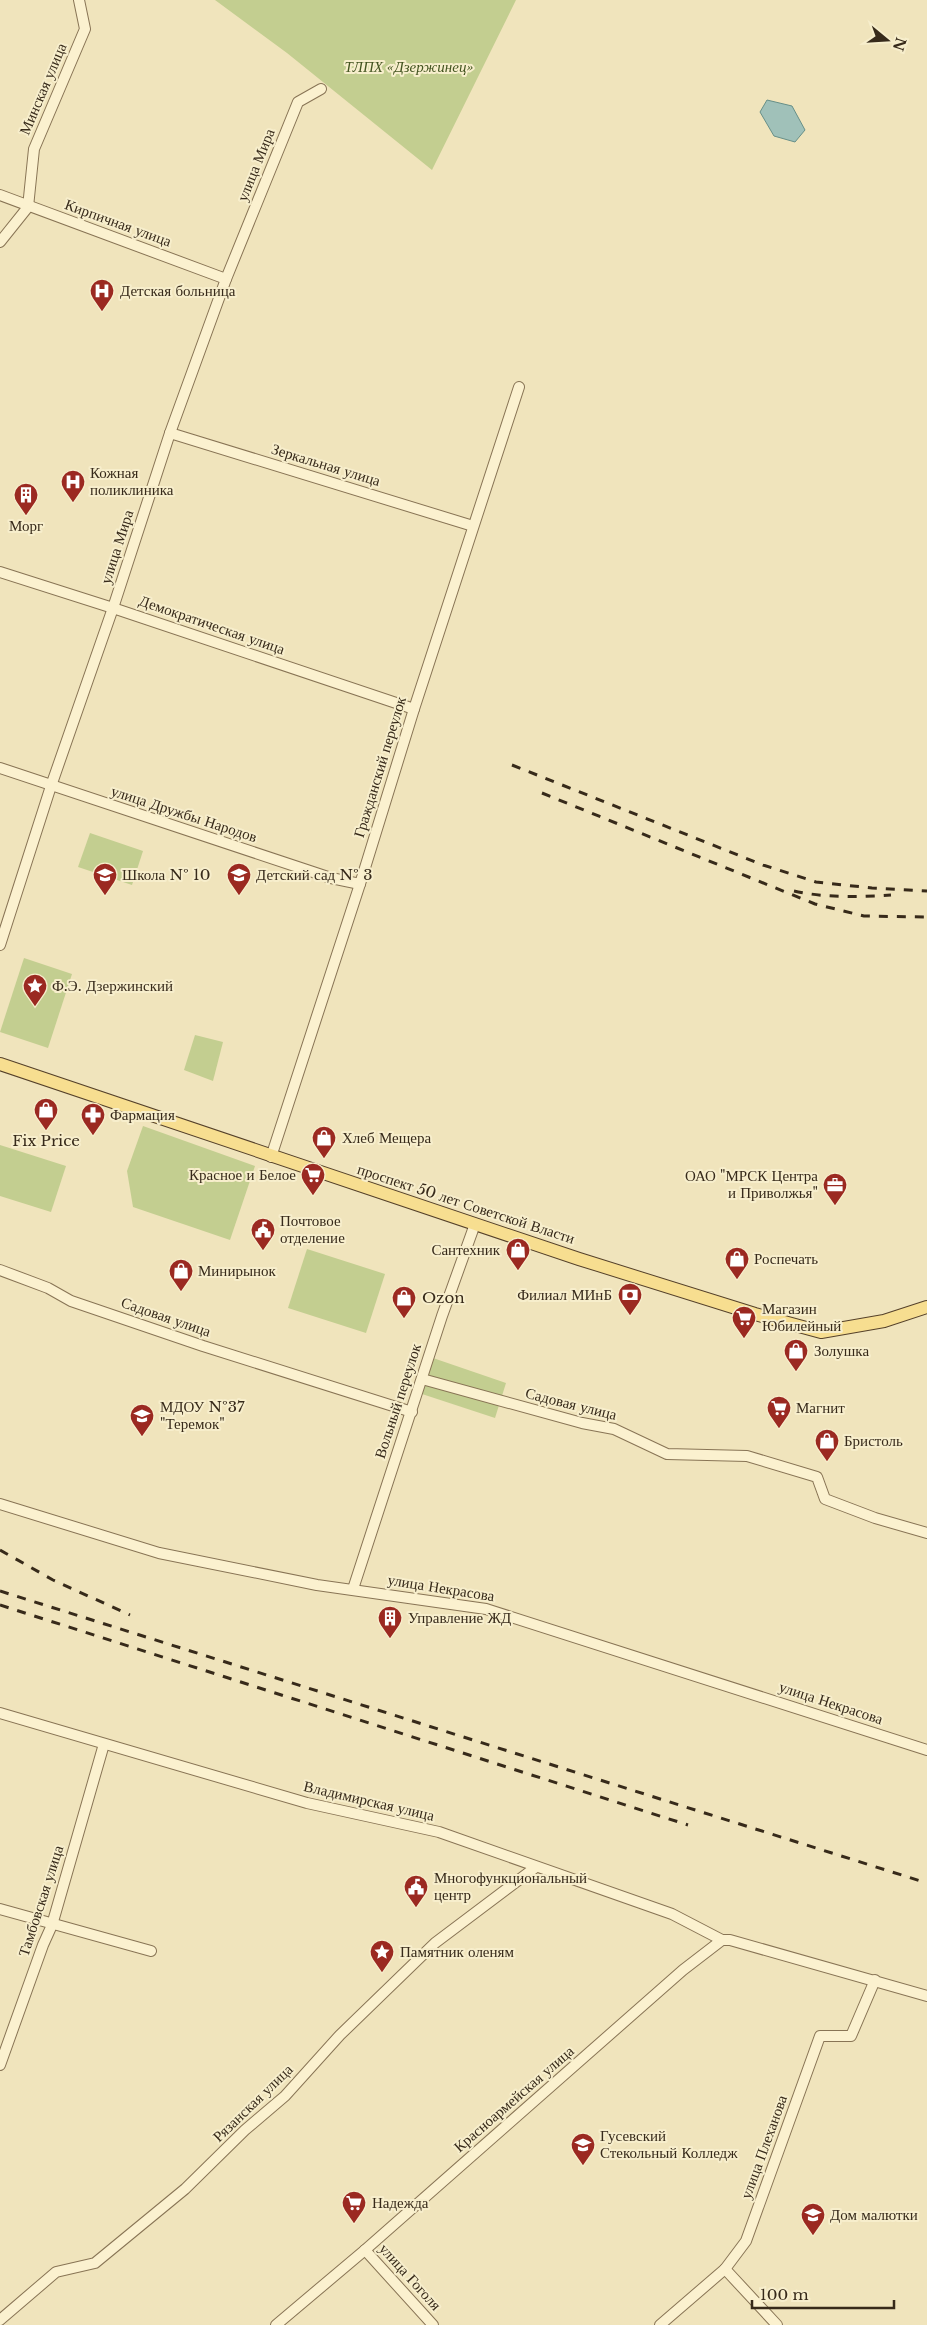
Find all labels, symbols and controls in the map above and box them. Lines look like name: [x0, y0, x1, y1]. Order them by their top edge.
north arrow: [862, 15, 912, 65]
text: N: [889, 35, 910, 53]
street label: Минская улица: [15, 40, 71, 138]
park label: ТЛПХ «Дзержинец»: [344, 57, 474, 76]
street label: улица Мира: [232, 125, 279, 204]
street label: Кирпичная улица: [62, 194, 174, 251]
hospital icon: Детская больница: [89, 278, 115, 312]
place label: Детская больница: [120, 281, 236, 300]
street label: Зеркальная улица: [269, 439, 383, 490]
place label: Кожная поликлиника: [90, 463, 174, 499]
hospital icon: Кожная поликлиника: [60, 469, 86, 503]
building icon: Морг: [13, 482, 39, 516]
street label: улица Мира: [96, 507, 138, 586]
place label: Морг: [9, 516, 43, 535]
street label: Демократическая улица: [137, 591, 288, 659]
street label: Гражданский переулок: [349, 693, 410, 840]
street label: улица Дружбы Народов: [109, 781, 260, 846]
school or university icon: Школа № 10: [92, 862, 118, 896]
school or university icon: Детский сад № 3: [226, 862, 252, 896]
place label: Школа № 10: [122, 865, 210, 884]
place label: Детский сад № 3: [256, 865, 372, 884]
place icon: Ф.Э. Дзержинский: [22, 973, 48, 1007]
place label: Ф.Э. Дзержинский: [52, 976, 173, 995]
shop icon: Fix Price: [33, 1097, 59, 1131]
pharmacy icon: Фармация: [80, 1102, 106, 1136]
place label: Фармация: [110, 1105, 175, 1124]
shop icon: Хлеб Мещера: [311, 1125, 337, 1159]
place label: Хлеб Мещера: [342, 1128, 431, 1147]
place label: Fix Price: [12, 1131, 80, 1150]
street label: проспект 50 лет Советской Власти: [355, 1159, 577, 1248]
supermarket icon: Красное и Белое: [300, 1162, 326, 1196]
place label: Красное и Белое: [189, 1165, 296, 1184]
place label: ОАО "МРСК Центра и Приволжья": [685, 1166, 818, 1202]
office icon: ОАО "МРСК Центра и Приволжья": [822, 1172, 848, 1206]
place label: Почтовое отделение: [280, 1211, 345, 1247]
public building icon: Почтовое отделение: [250, 1217, 276, 1251]
shop icon: Сантехник: [505, 1237, 531, 1271]
place label: Сантехник: [431, 1240, 501, 1259]
shop icon: Роспечать: [724, 1246, 750, 1280]
place label: Роспечать: [754, 1249, 818, 1268]
shop icon: Минирынок: [168, 1258, 194, 1292]
place label: Минирынок: [198, 1261, 277, 1280]
bank icon: Филиал МИнБ: [617, 1282, 643, 1316]
shop icon: Ozon: [391, 1285, 417, 1319]
place label: Филиал МИнБ: [517, 1285, 612, 1304]
place label: Ozon: [422, 1288, 465, 1307]
street label: Садовая улица: [119, 1292, 214, 1341]
place label: Магазин Юбилейный: [762, 1299, 841, 1335]
supermarket icon: Магазин Юбилейный: [731, 1305, 757, 1339]
shop icon: Золушка: [783, 1338, 809, 1372]
street label: Вольный переулок: [370, 1340, 425, 1461]
place label: Золушка: [814, 1341, 869, 1360]
street label: Садовая улица: [523, 1383, 619, 1424]
supermarket icon: Магнит: [766, 1395, 792, 1429]
place label: МДОУ №37 "Теремок": [160, 1397, 245, 1433]
place label: Магнит: [796, 1398, 845, 1417]
school or university icon: МДОУ №37 "Теремок": [129, 1403, 155, 1437]
shop icon: Бристоль: [814, 1428, 840, 1462]
place label: Бристоль: [844, 1431, 903, 1450]
street label: улица Некрасова: [386, 1570, 496, 1605]
building icon: Управление ЖД: [377, 1605, 403, 1639]
place label: Управление ЖД: [408, 1608, 511, 1627]
street label: улица Некрасова: [777, 1677, 886, 1728]
street label: Владимирская улица: [302, 1776, 437, 1825]
street label: Тамбовская улица: [14, 1843, 68, 1959]
place label: Многофункциональный центр: [434, 1868, 587, 1904]
public building icon: Многофункциональный центр: [403, 1874, 429, 1908]
place icon: Памятник оленям: [369, 1939, 395, 1973]
place label: Памятник оленям: [400, 1942, 514, 1961]
street label: Красноармейская улица: [450, 2041, 578, 2156]
street label: Рязанская улица: [209, 2059, 297, 2146]
street label: улица Плеханова: [736, 2092, 791, 2201]
place label: Гусевский Стекольный Колледж: [600, 2126, 738, 2162]
school or university icon: Гусевский Стекольный Колледж: [570, 2132, 596, 2166]
supermarket icon: Надежда: [341, 2190, 367, 2224]
place label: Надежда: [372, 2193, 429, 2212]
school or university icon: Дом малютки: [800, 2202, 826, 2236]
place label: Дом малютки: [830, 2205, 918, 2224]
street label: улица Гоголя: [375, 2239, 445, 2314]
scale bar: [752, 2278, 894, 2310]
text: 100 m: [760, 2285, 809, 2304]

